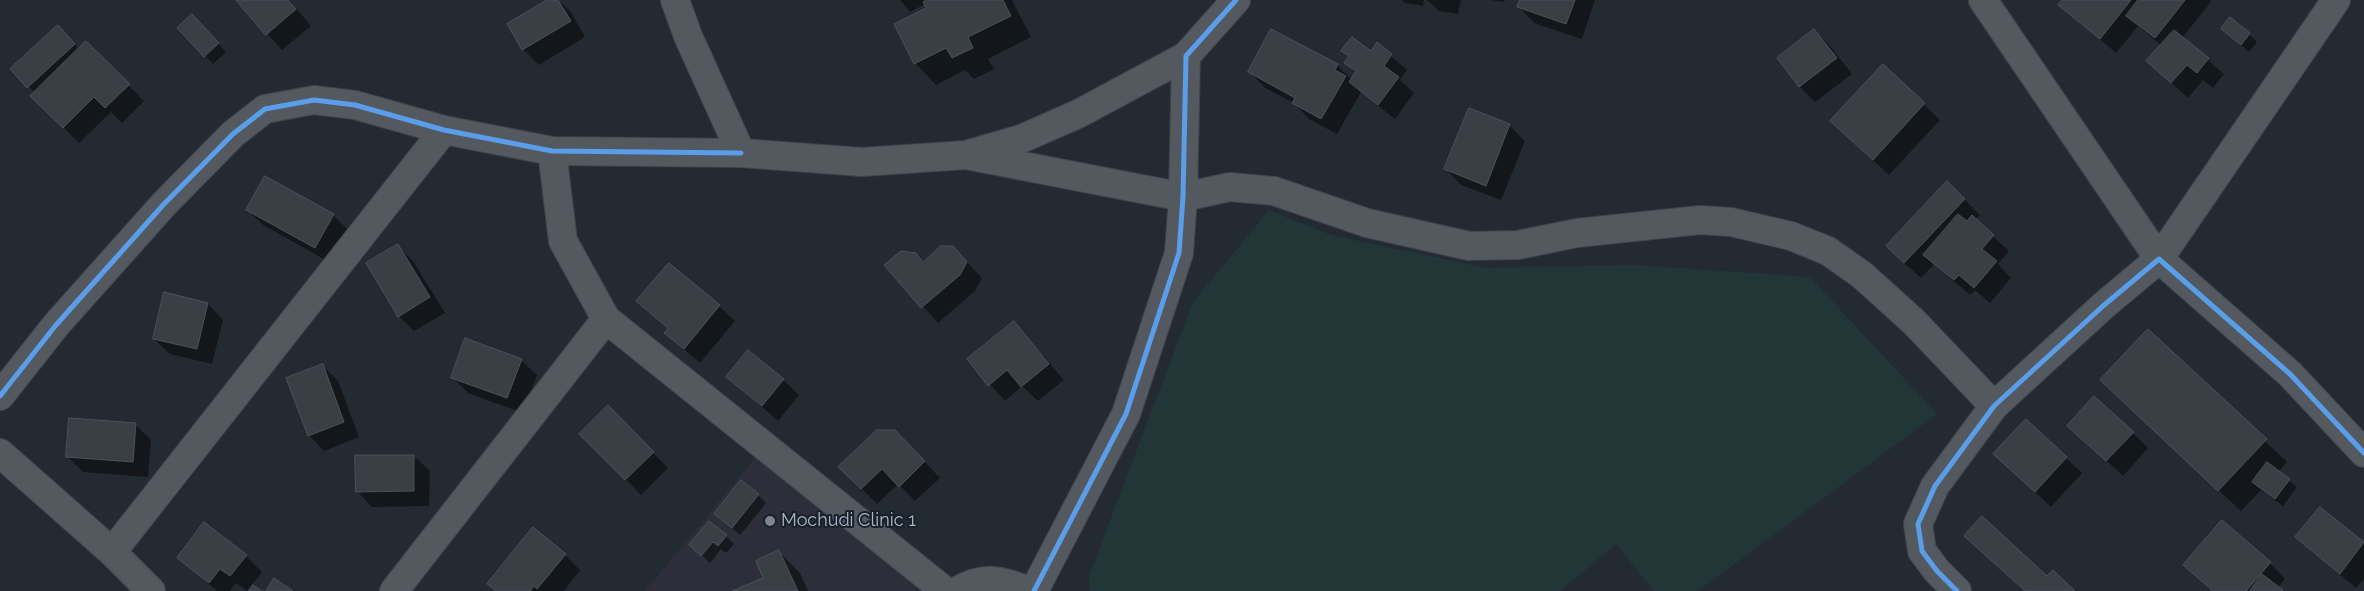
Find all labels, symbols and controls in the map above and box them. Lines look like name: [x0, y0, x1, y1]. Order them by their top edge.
place label: Mochudi Clinic 1: [781, 510, 916, 532]
marker: Mochudi Clinic 1: [763, 514, 777, 528]

